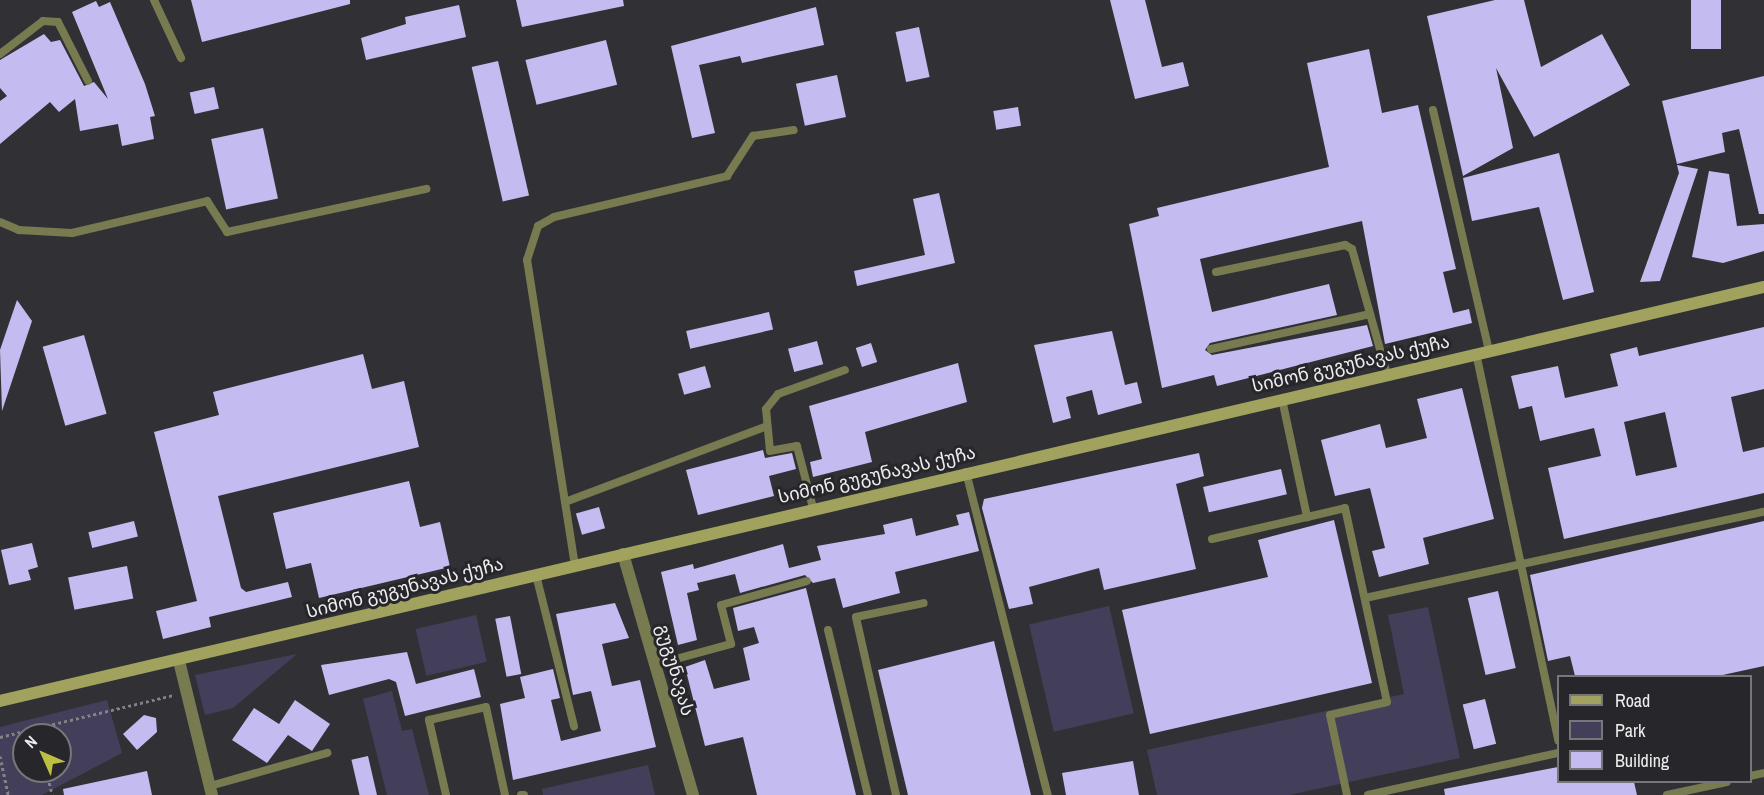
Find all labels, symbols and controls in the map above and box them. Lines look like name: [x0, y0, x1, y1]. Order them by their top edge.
street label: სიმონ გუგუნავას ქუჩა: [1250, 331, 1452, 397]
street label: სიმონ გუგუნავას ქუჩა: [776, 442, 978, 508]
street label: სიმონ გუგუნავას ქუჩა: [304, 553, 506, 623]
street label: გუგუნავას: [652, 622, 698, 718]
legend: [1557, 675, 1752, 783]
text: Road: [1615, 688, 1650, 713]
text: Park: [1615, 718, 1645, 743]
north arrow: [12, 723, 72, 783]
text: N: [20, 731, 42, 753]
text: Building: [1615, 748, 1669, 773]

